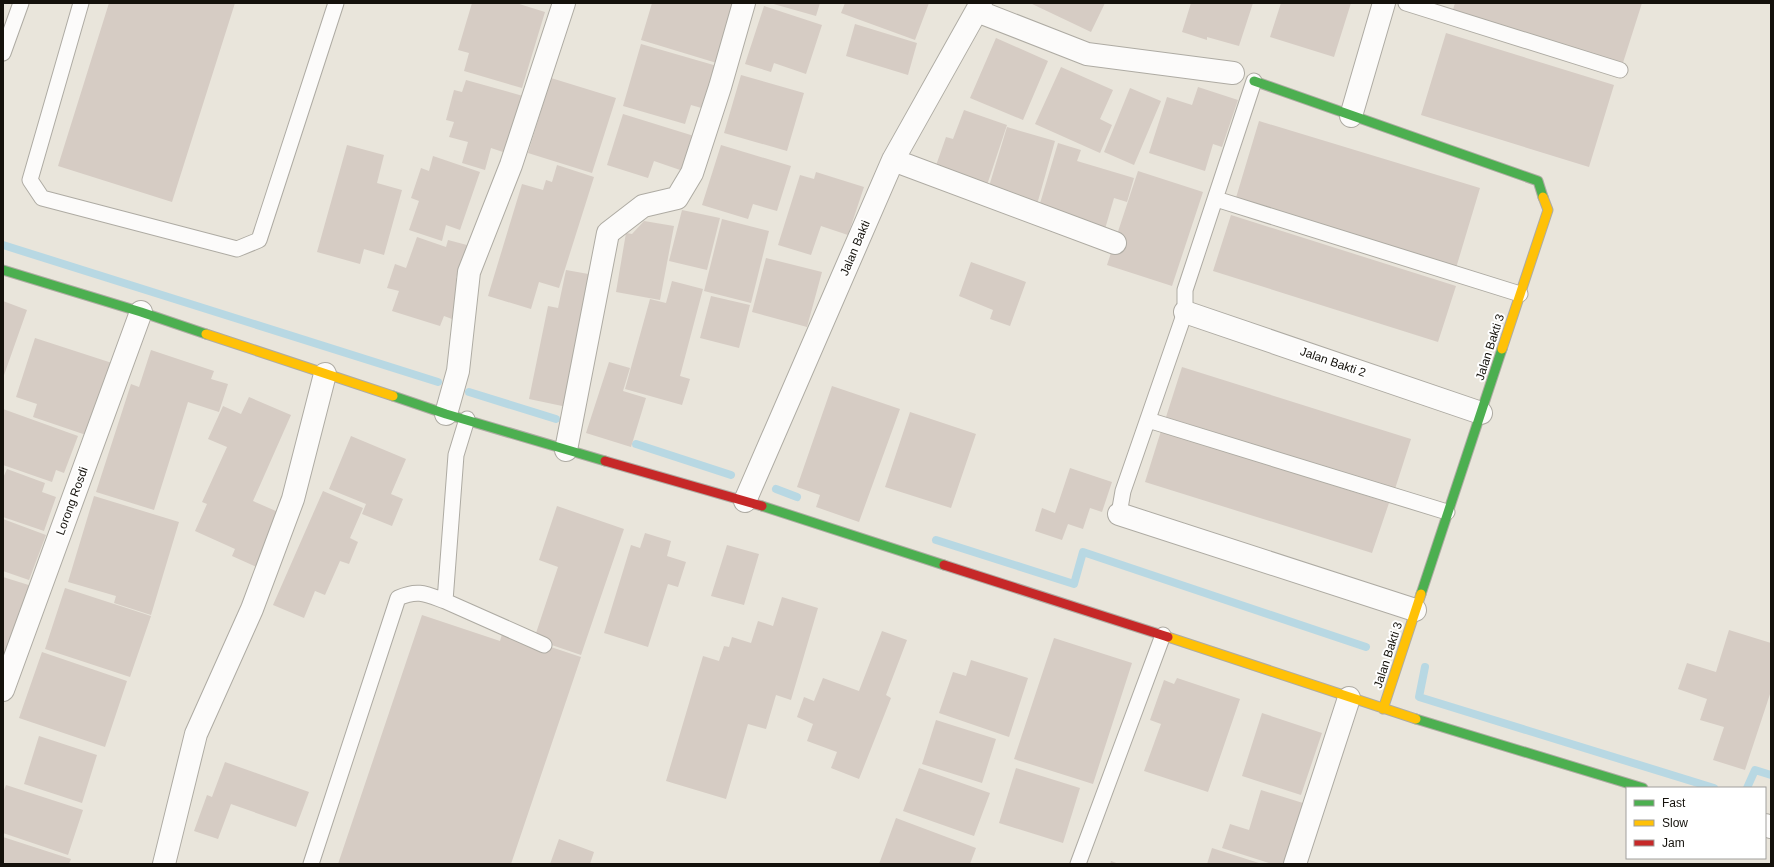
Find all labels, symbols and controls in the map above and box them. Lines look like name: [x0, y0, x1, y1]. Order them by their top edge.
street label: Jalan Bakti: [837, 218, 873, 278]
street label: Jalan Bakti 3: [1473, 312, 1507, 382]
street label: Jalan Bakti 2: [1298, 344, 1368, 380]
street label: Lorong Rosdi: [53, 465, 91, 537]
street label: Jalan Bakti 3: [1371, 620, 1405, 690]
legend: [1626, 787, 1766, 859]
text: Fast: [1662, 796, 1686, 810]
text: Slow: [1662, 816, 1688, 830]
text: Jam: [1662, 836, 1685, 850]

